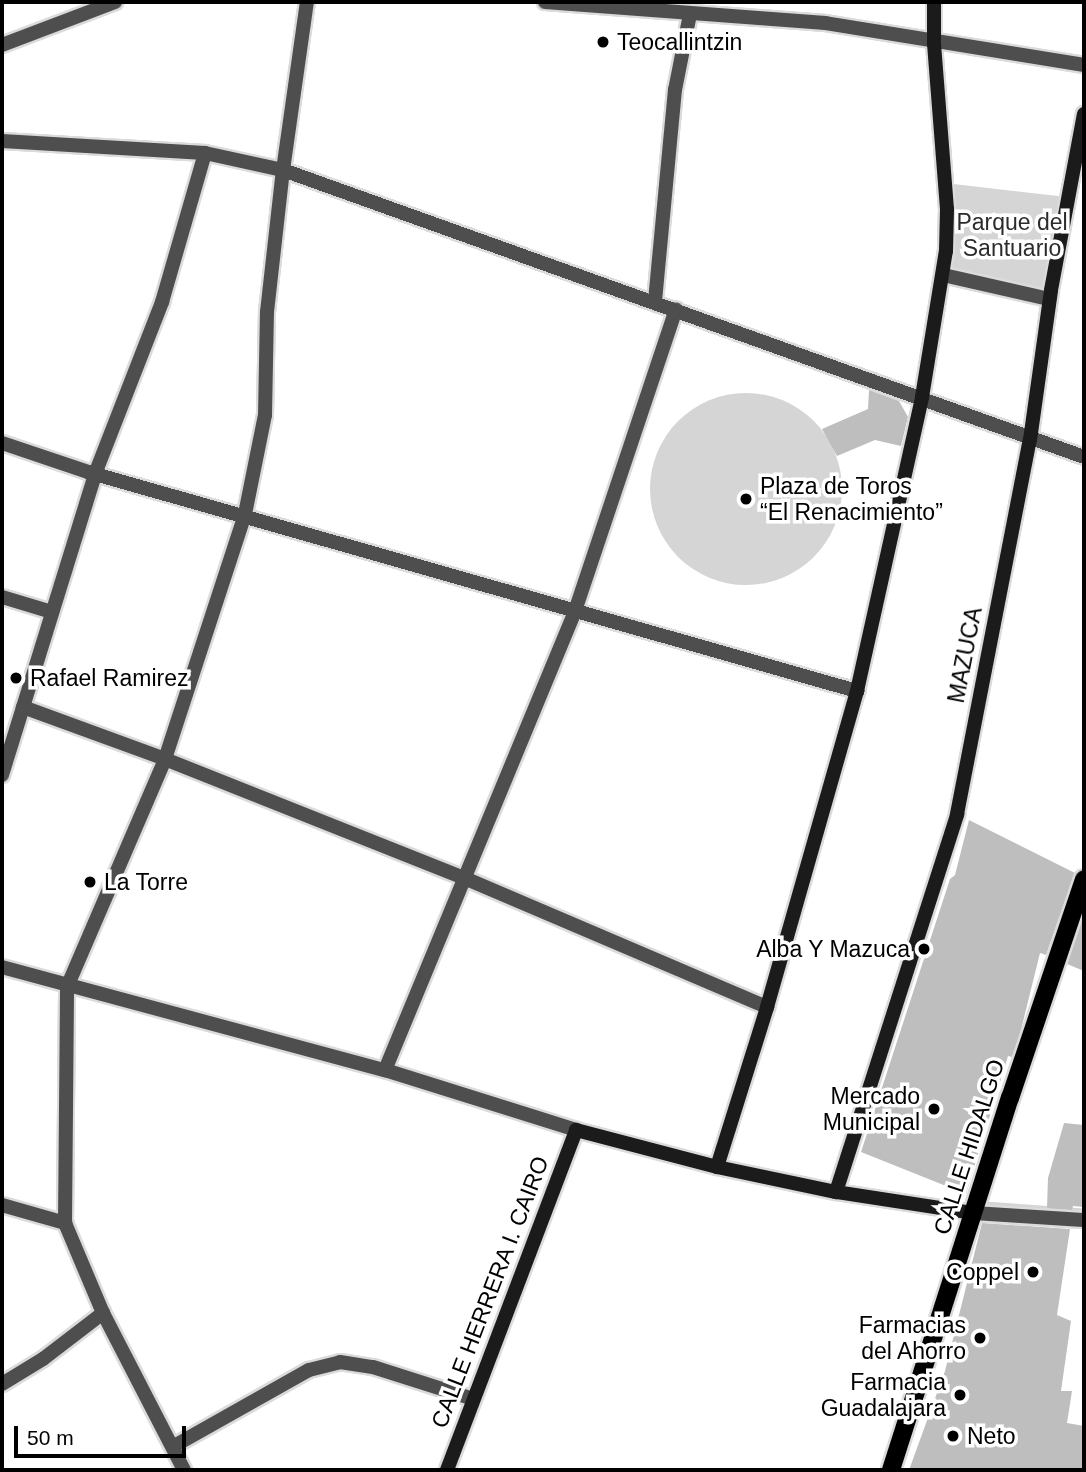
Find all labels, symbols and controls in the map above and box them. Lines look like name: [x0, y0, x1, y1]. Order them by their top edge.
place label: Teocallintzin: [617, 28, 742, 56]
marker: Teocallintzin: [595, 34, 611, 50]
park label: Parque del Santuario: [956, 208, 1068, 262]
place label: Plaza de Toros “El Renacimiento”: [760, 472, 943, 526]
marker: Plaza de Toros “El Renacimiento”: [738, 491, 754, 507]
street label: MAZUCA: [942, 605, 988, 705]
place label: Rafael Ramirez: [30, 664, 188, 692]
marker: Rafael Ramirez: [8, 670, 24, 686]
place label: La Torre: [104, 868, 188, 896]
marker: La Torre: [82, 874, 98, 890]
place label: Alba Y Mazuca: [755, 935, 910, 963]
marker: Alba Y Mazuca: [916, 941, 932, 957]
street label: CALLE HIDALGO: [928, 1056, 1010, 1238]
place label: Mercado Municipal: [823, 1082, 920, 1136]
marker: Mercado Municipal: [926, 1101, 942, 1117]
street label: CALLE HERRERA I. CAIRO: [425, 1152, 555, 1432]
place label: Coppel: [946, 1258, 1019, 1286]
marker: Coppel: [1025, 1264, 1041, 1280]
place label: Farmacias del Ahorro: [859, 1311, 966, 1365]
marker: Farmacias del Ahorro: [972, 1330, 988, 1346]
place label: Farmacia Guadalajara: [821, 1368, 946, 1422]
marker: Farmacia Guadalajara: [952, 1387, 968, 1403]
scale bar: [18, 1412, 189, 1456]
place label: Neto: [967, 1422, 1016, 1450]
text: 50 m: [27, 1426, 74, 1449]
marker: Neto: [945, 1428, 961, 1444]

